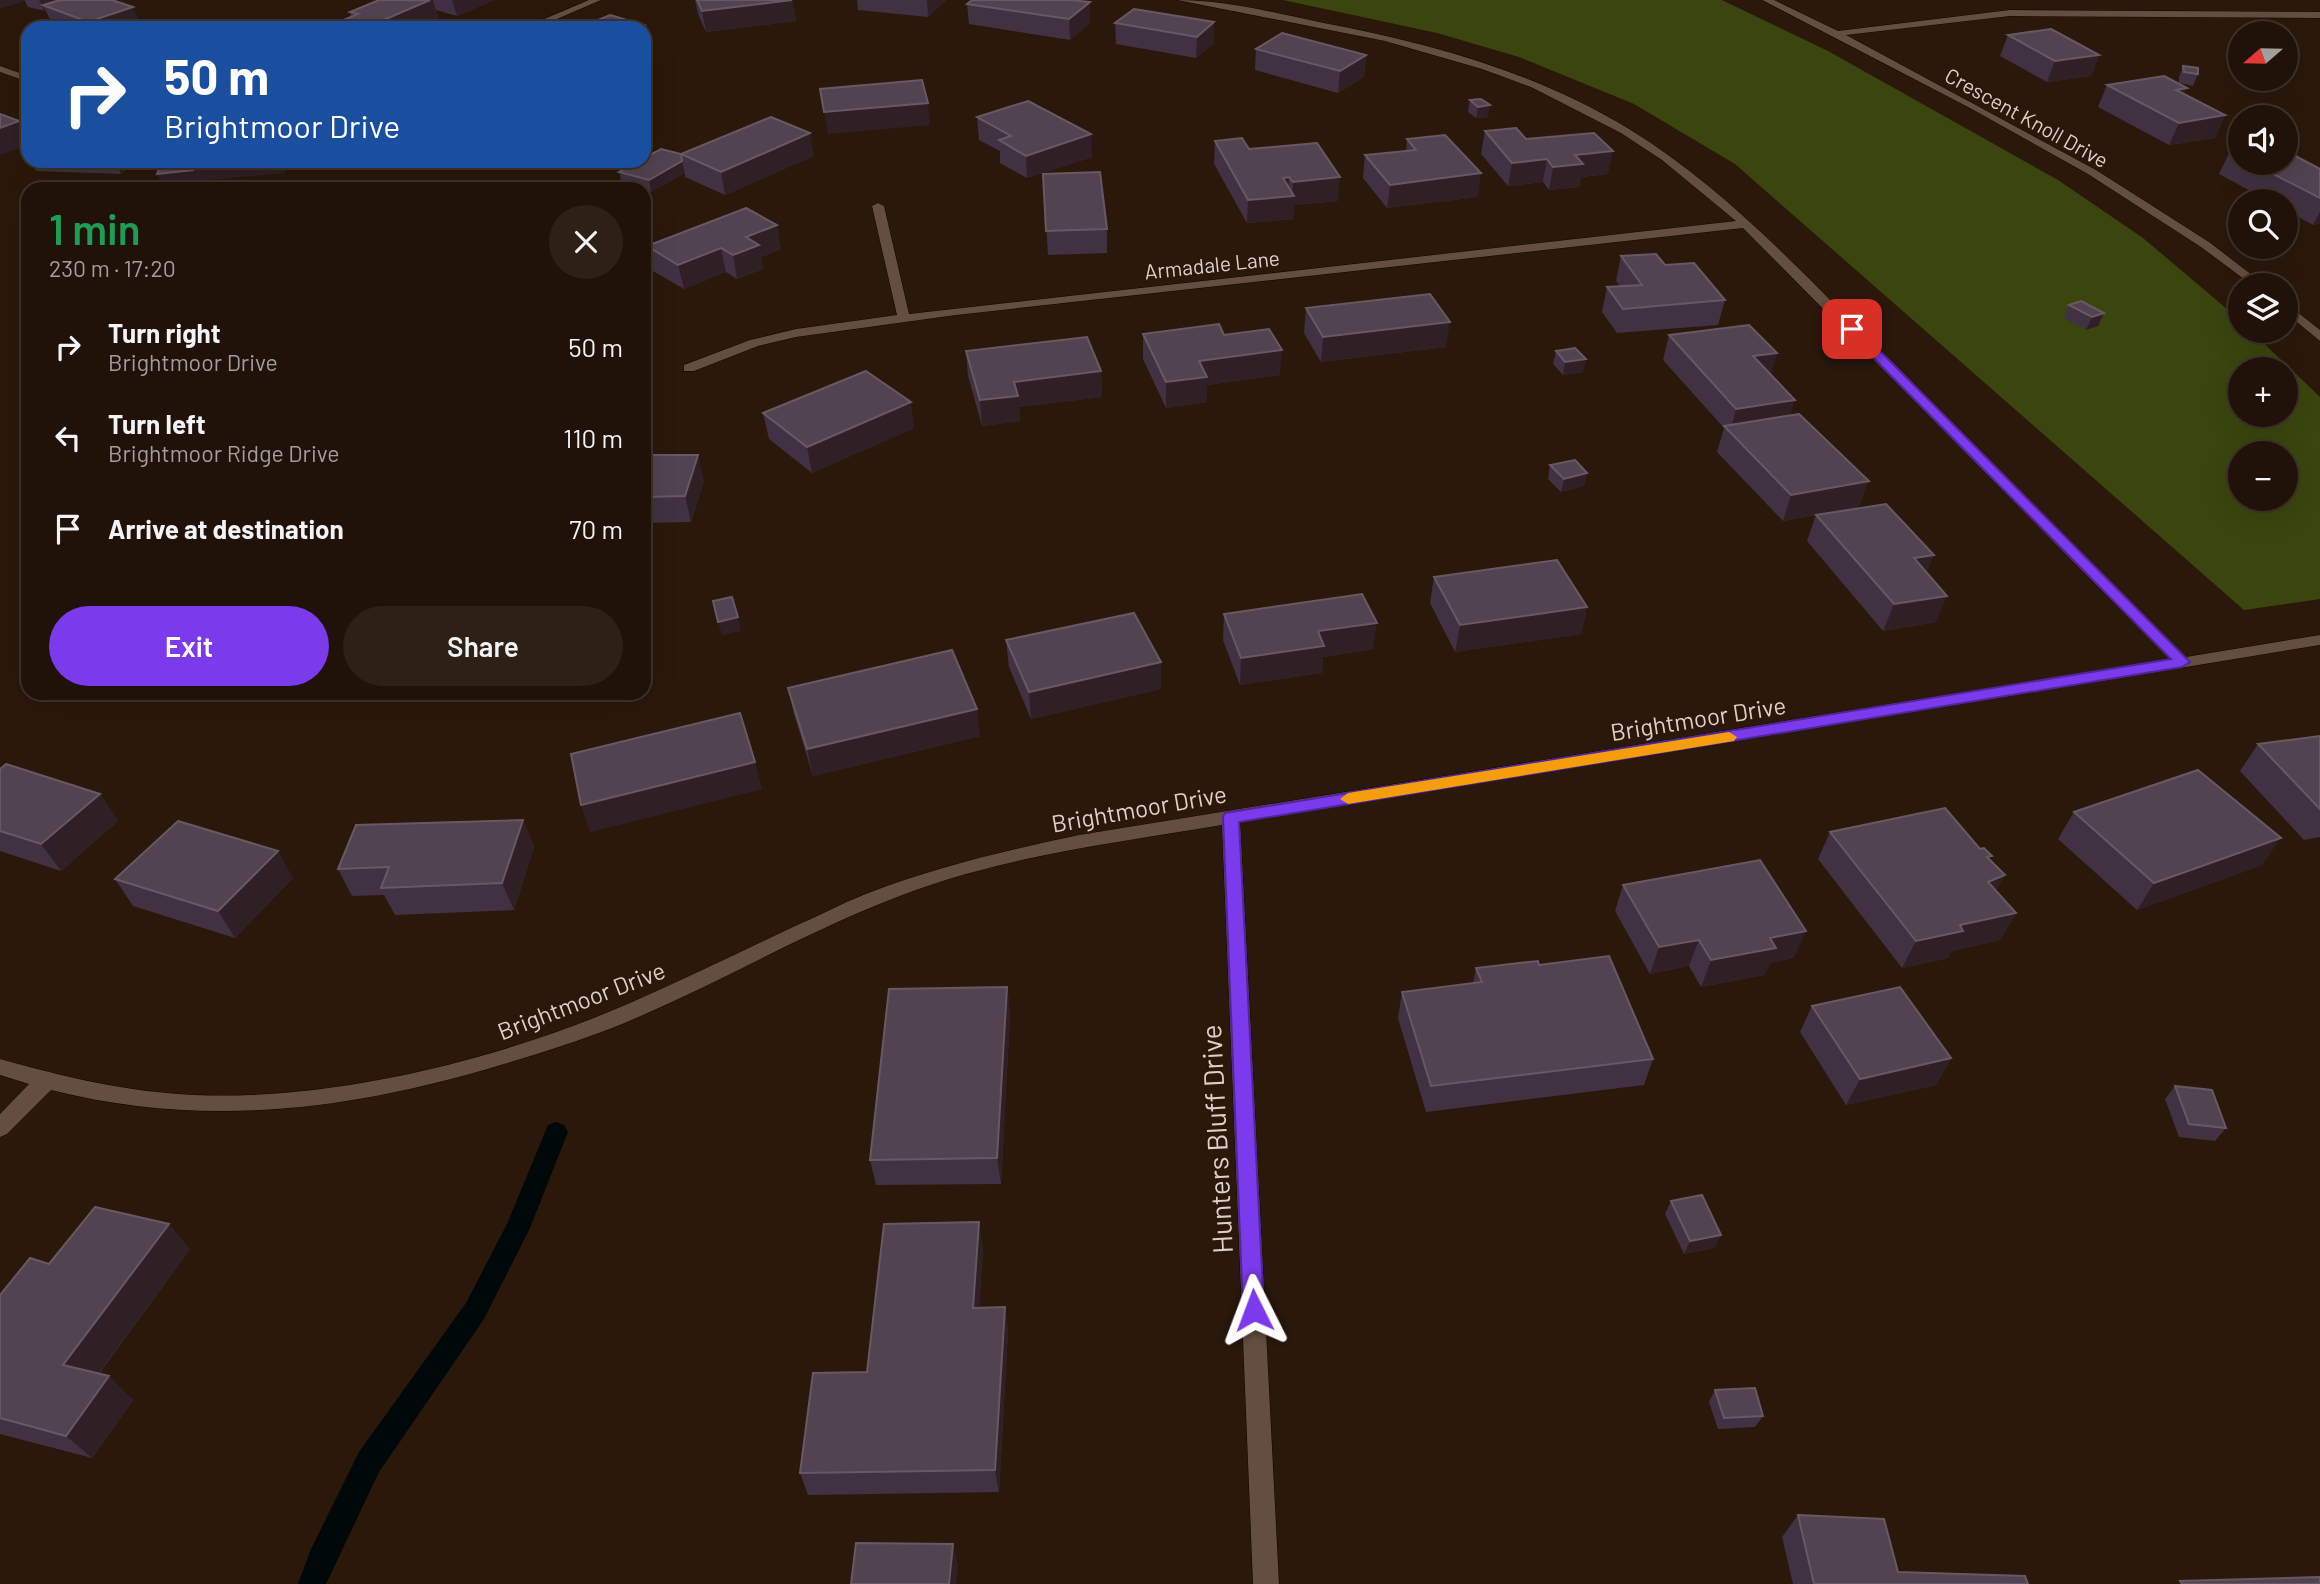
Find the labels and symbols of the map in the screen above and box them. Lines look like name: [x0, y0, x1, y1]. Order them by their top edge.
north arrow: [2228, 21, 2298, 91]
street label: Crescent Knoll Drive: [1941, 62, 2113, 172]
street label: Armadale Lane: [1143, 244, 1281, 284]
pin: [1822, 299, 1882, 359]
street label: Brightmoor Drive: [1608, 690, 1788, 746]
street label: Brightmoor Drive: [1049, 778, 1229, 838]
street label: Brightmoor Drive: [493, 955, 669, 1045]
street label: Hunters Bluff Drive: [1193, 1024, 1239, 1254]
position arrow: [1217, 1273, 1291, 1347]

